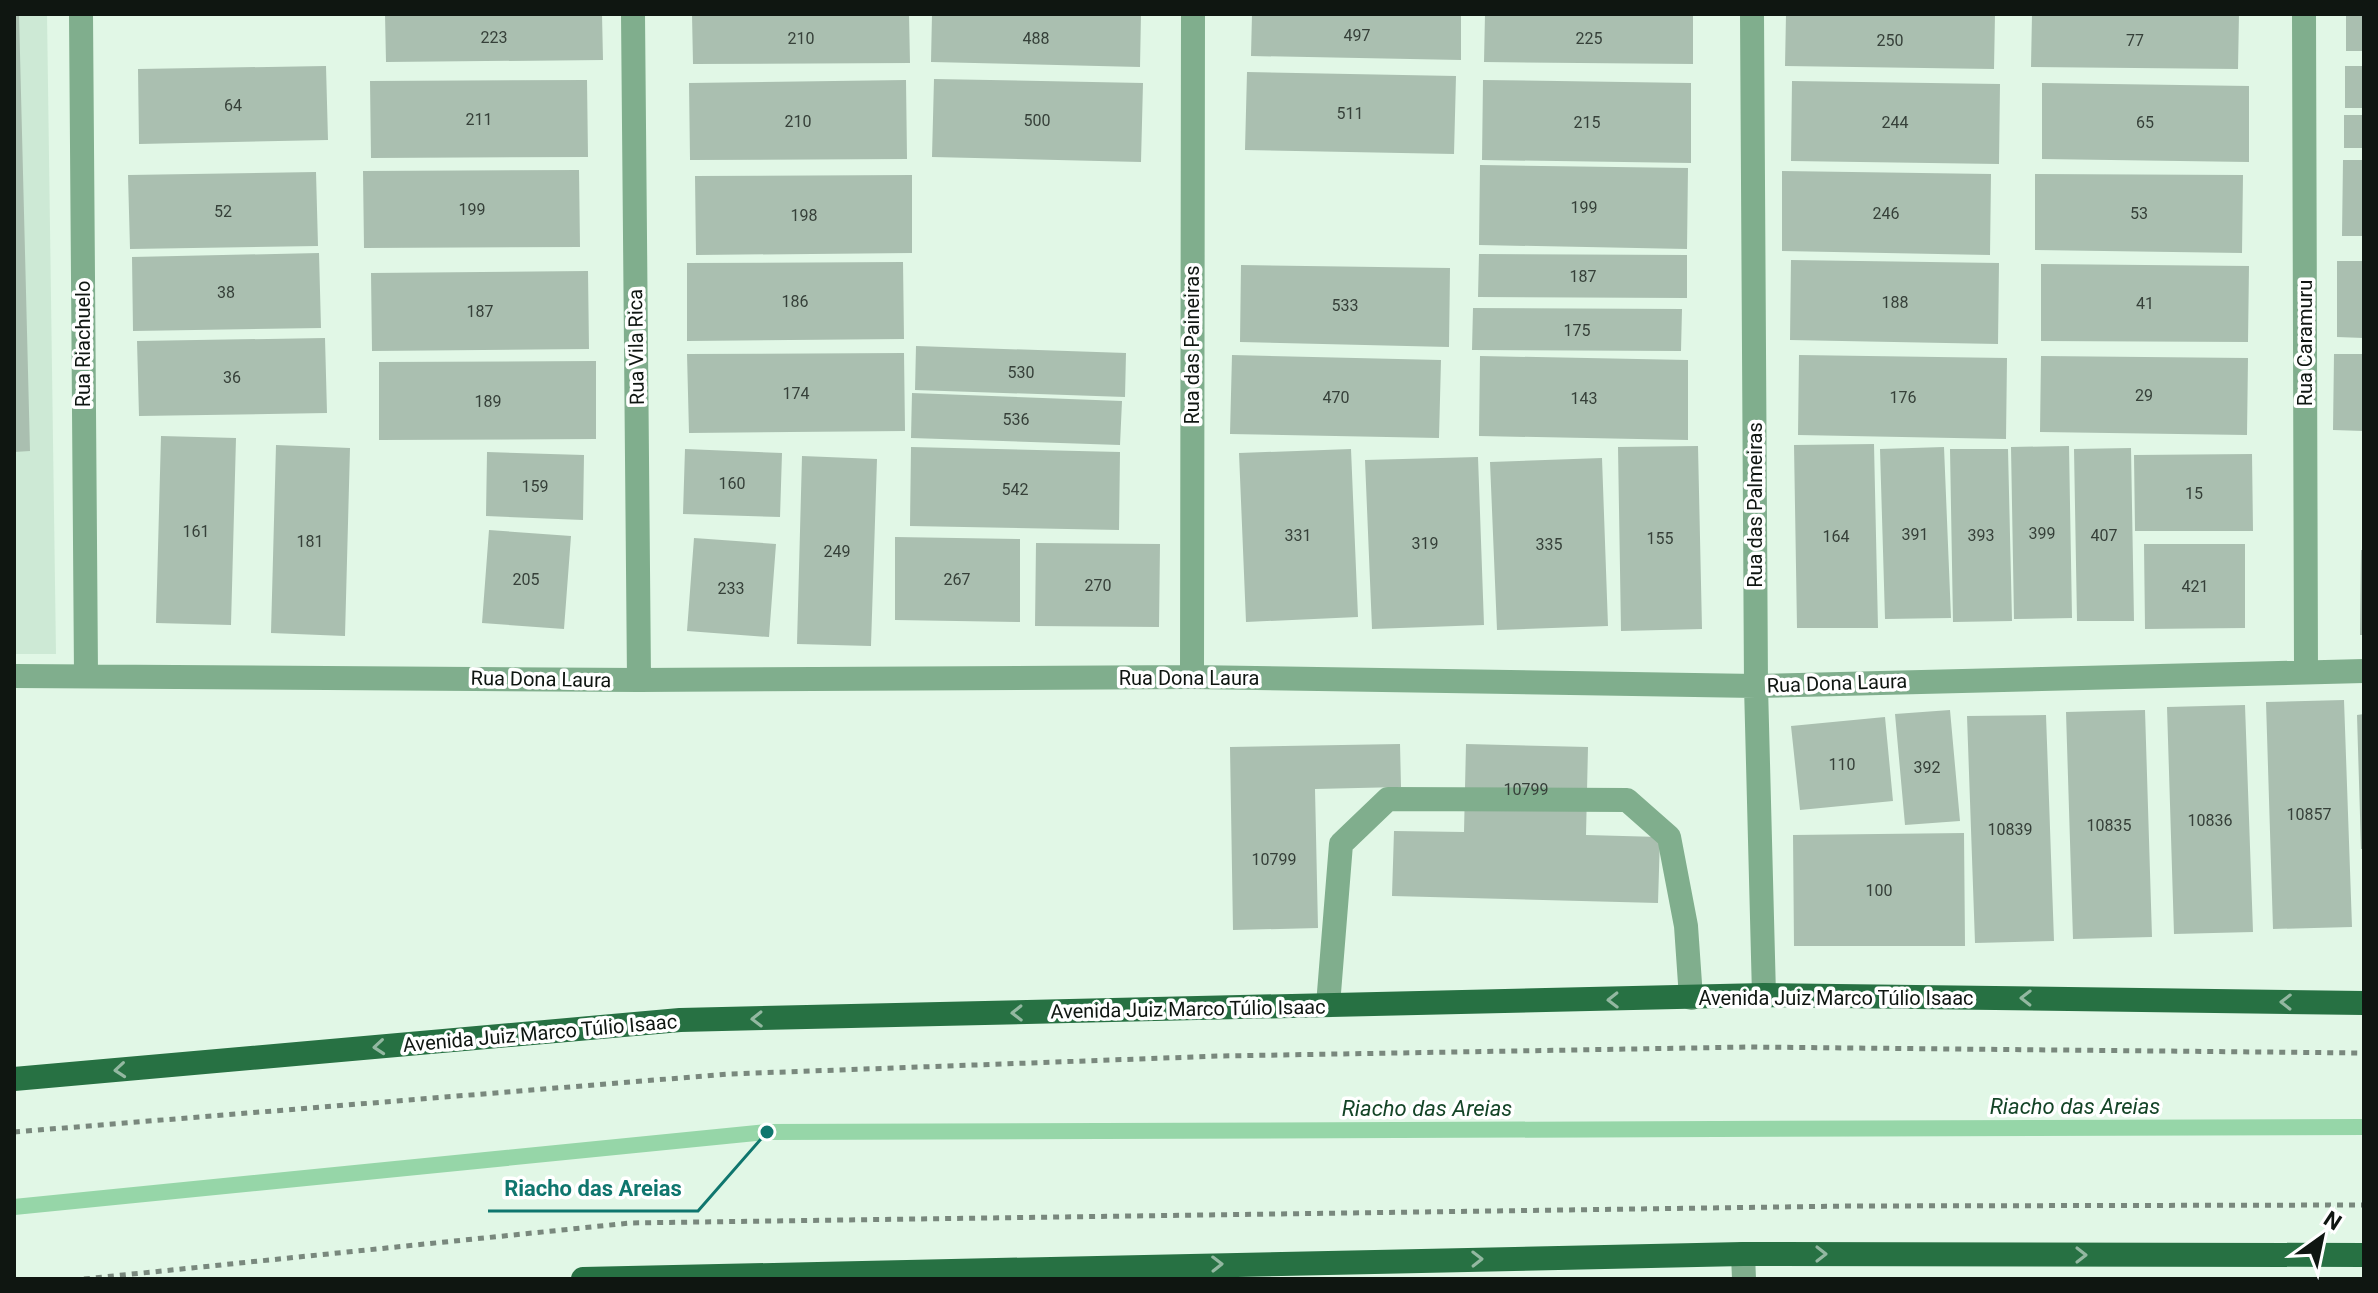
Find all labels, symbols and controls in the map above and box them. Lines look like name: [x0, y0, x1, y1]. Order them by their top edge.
house number: 497: [1344, 26, 1370, 45]
house number: 223: [481, 28, 507, 47]
house number: 210: [788, 29, 814, 48]
house number: 488: [1023, 29, 1049, 48]
house number: 225: [1576, 29, 1602, 48]
house number: 250: [1877, 31, 1903, 50]
house number: 77: [2126, 31, 2144, 50]
house number: 64: [224, 96, 242, 115]
house number: 511: [1337, 104, 1363, 123]
house number: 211: [466, 110, 492, 129]
house number: 500: [1024, 111, 1050, 130]
house number: 210: [785, 112, 811, 131]
house number: 215: [1574, 113, 1600, 132]
house number: 244: [1882, 113, 1908, 132]
house number: 65: [2136, 113, 2154, 132]
house number: 199: [1571, 198, 1597, 217]
house number: 199: [459, 200, 485, 219]
house number: 52: [214, 202, 232, 221]
house number: 246: [1873, 204, 1899, 223]
house number: 53: [2130, 204, 2148, 223]
house number: 198: [791, 206, 817, 225]
street label: Rua das Paineiras: [1180, 266, 1204, 424]
house number: 187: [1570, 267, 1596, 286]
street label: Rua Caramuru: [2293, 280, 2317, 406]
street label: Rua Riachuelo: [71, 281, 95, 407]
house number: 38: [217, 283, 235, 302]
street label: Rua Vila Rica: [623, 289, 649, 405]
house number: 186: [782, 292, 808, 311]
house number: 188: [1882, 293, 1908, 312]
house number: 41: [2136, 294, 2154, 313]
house number: 533: [1332, 296, 1358, 315]
house number: 187: [467, 302, 493, 321]
house number: 175: [1564, 321, 1590, 340]
house number: 530: [1008, 363, 1034, 382]
house number: 36: [223, 368, 241, 387]
house number: 174: [783, 384, 809, 403]
house number: 29: [2135, 386, 2153, 405]
house number: 470: [1323, 388, 1349, 407]
house number: 176: [1890, 388, 1916, 407]
house number: 143: [1571, 389, 1597, 408]
house number: 189: [475, 392, 501, 411]
house number: 536: [1003, 410, 1029, 429]
street label: Rua das Palmeiras: [1743, 422, 1767, 588]
house number: 160: [719, 474, 745, 493]
house number: 159: [522, 477, 548, 496]
house number: 542: [1002, 480, 1028, 499]
house number: 15: [2185, 484, 2203, 503]
house number: 161: [183, 522, 209, 541]
house number: 399: [2029, 524, 2055, 543]
house number: 391: [1902, 525, 1928, 544]
house number: 331: [1285, 526, 1311, 545]
house number: 393: [1968, 526, 1994, 545]
house number: 407: [2091, 526, 2117, 545]
house number: 164: [1823, 527, 1849, 546]
house number: 155: [1647, 529, 1673, 548]
house number: 181: [297, 532, 323, 551]
house number: 319: [1412, 534, 1438, 553]
house number: 335: [1536, 535, 1562, 554]
house number: 249: [824, 542, 850, 561]
house number: 205: [513, 570, 539, 589]
house number: 267: [944, 570, 970, 589]
house number: 270: [1085, 576, 1111, 595]
house number: 421: [2182, 577, 2208, 596]
house number: 233: [718, 579, 744, 598]
street label: Rua Dona Laura: [471, 666, 611, 692]
street label: Rua Dona Laura: [1119, 666, 1259, 690]
street label: Rua Dona Laura: [1766, 669, 1908, 697]
house number: 110: [1829, 755, 1855, 774]
house number: 392: [1914, 758, 1940, 777]
house number: 10799: [1504, 780, 1548, 799]
house number: 10857: [2287, 805, 2331, 824]
house number: 10836: [2188, 811, 2232, 830]
house number: 10835: [2087, 816, 2131, 835]
house number: 10839: [1988, 820, 2032, 839]
house number: 10799: [1252, 850, 1296, 869]
house number: 100: [1866, 881, 1892, 900]
street label: Avenida Juiz Marco Túlio Isaac: [1698, 986, 1974, 1010]
one-way arrow: [2019, 989, 2032, 1007]
one-way arrow: [1606, 991, 1619, 1008]
one-way arrow: [2279, 993, 2292, 1010]
street label: Avenida Juiz Marco Túlio Isaac: [1050, 995, 1326, 1023]
one-way arrow: [1010, 1004, 1023, 1021]
street label: Avenida Juiz Marco Túlio Isaac: [402, 1009, 678, 1057]
one-way arrow: [750, 1010, 763, 1027]
one-way arrow: [372, 1038, 385, 1055]
one-way arrow: [113, 1061, 126, 1078]
water label: Riacho das Areias: [1990, 1094, 2160, 1119]
water label: Riacho das Areias: [1342, 1096, 1512, 1121]
callout: Riacho das Areias: [488, 1165, 698, 1211]
text: Riacho das Areias: [504, 1176, 682, 1201]
north arrow: [2282, 1197, 2362, 1277]
text: N: [2319, 1206, 2346, 1235]
one-way arrow: [1815, 1245, 1828, 1263]
one-way arrow: [2075, 1246, 2088, 1263]
one-way arrow: [1471, 1250, 1484, 1268]
one-way arrow: [1211, 1256, 1224, 1273]

